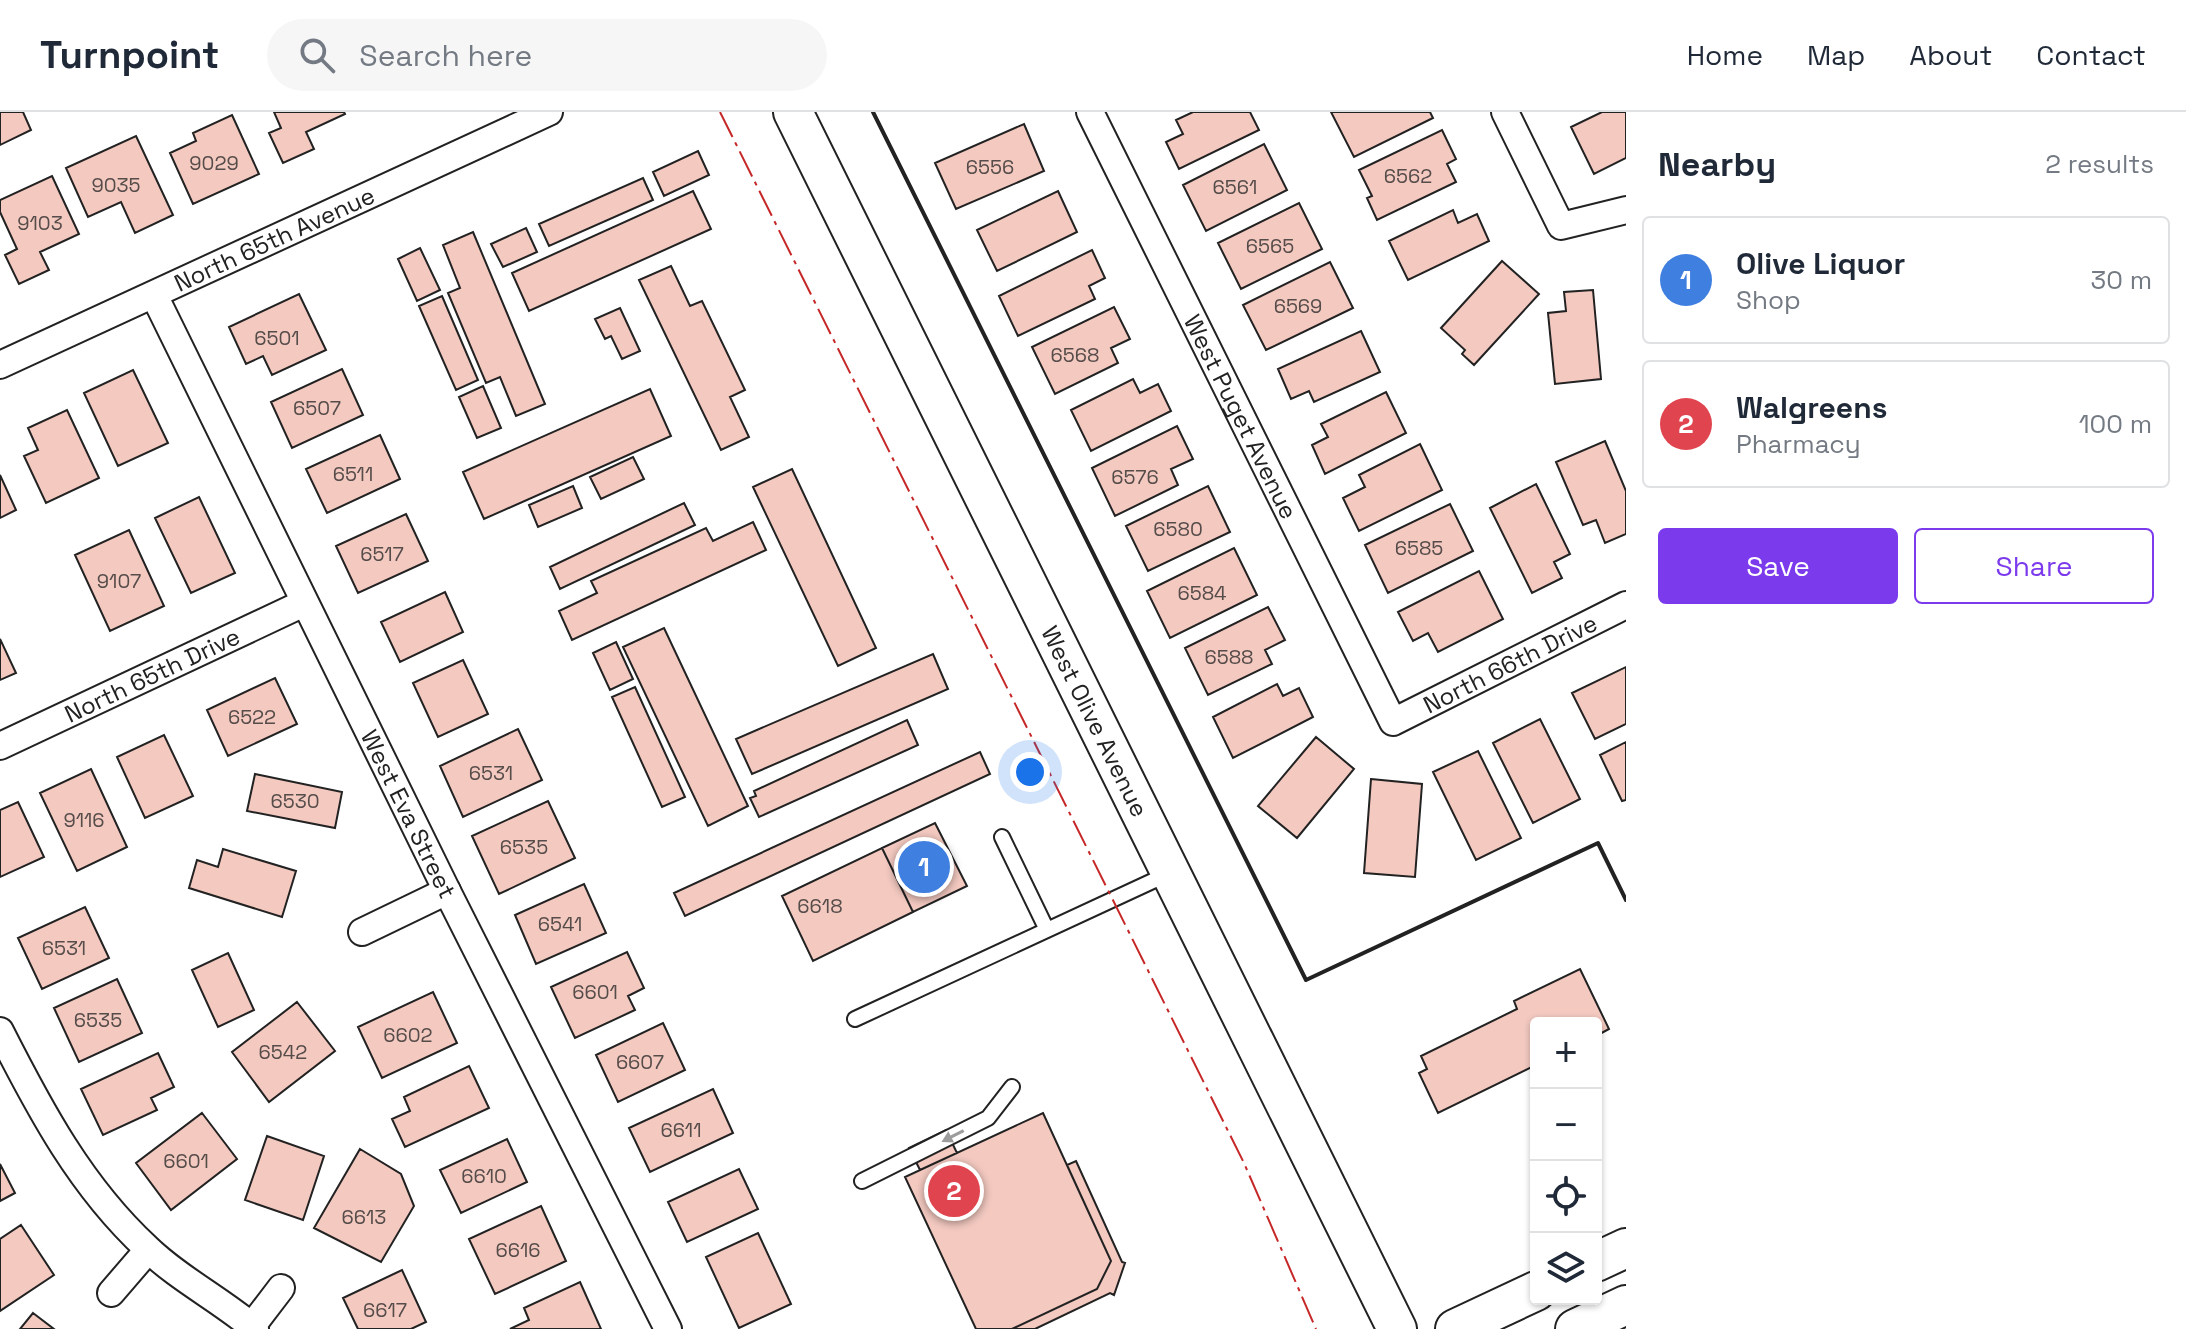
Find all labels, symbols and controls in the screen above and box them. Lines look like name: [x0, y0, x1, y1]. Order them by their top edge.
search box: [267, 19, 827, 91]
text: Turnpoint: [40, 31, 219, 79]
icon: search: [295, 33, 339, 77]
text: Search here: [359, 36, 532, 75]
text: Home: [1687, 37, 1763, 73]
text: Map: [1807, 37, 1865, 73]
text: About: [1909, 37, 1992, 73]
text: Contact: [2036, 37, 2146, 73]
text: Nearby: [1658, 143, 1776, 186]
text: 2 results: [2045, 147, 2154, 181]
house number: 9029: [189, 150, 239, 176]
house number: 6556: [966, 154, 1014, 180]
house number: 6562: [1384, 163, 1432, 189]
house number: 9035: [91, 172, 141, 198]
house number: 6561: [1213, 174, 1257, 200]
street label: North 65th Avenue: [169, 179, 379, 298]
house number: 9103: [17, 210, 63, 236]
house number: 6565: [1246, 233, 1294, 259]
text: Olive Liquor: [1736, 244, 1905, 283]
text: 1: [1680, 263, 1692, 297]
text: 30 m: [2091, 263, 2152, 297]
text: Shop: [1736, 283, 1801, 317]
house number: 6569: [1274, 293, 1322, 319]
street label: West Puget Avenue: [1177, 309, 1305, 524]
house number: 6501: [254, 325, 300, 351]
house number: 6568: [1051, 342, 1099, 368]
text: Walgreens: [1736, 388, 1887, 427]
house number: 6507: [293, 395, 341, 421]
text: 2: [1678, 407, 1694, 441]
text: 100 m: [2079, 407, 2152, 441]
text: Pharmacy: [1736, 427, 1861, 461]
house number: 6511: [333, 461, 373, 487]
house number: 6576: [1111, 464, 1159, 490]
house number: 6580: [1153, 516, 1203, 542]
button: Save: [1658, 528, 1898, 604]
button: Share: [1914, 528, 2154, 604]
house number: 6585: [1395, 535, 1443, 561]
house number: 6517: [360, 541, 404, 567]
house number: 9107: [97, 568, 141, 594]
house number: 6584: [1177, 580, 1227, 606]
street label: North 66th Drive: [1418, 607, 1602, 720]
street label: North 65th Drive: [59, 620, 245, 729]
street label: West Olive Avenue: [1035, 620, 1156, 822]
house number: 6588: [1204, 644, 1254, 670]
house number: 6522: [228, 704, 276, 730]
street label: West Eva Street: [355, 724, 463, 903]
your location: [1010, 752, 1050, 792]
house number: 6531: [469, 760, 513, 786]
house number: 6530: [270, 788, 320, 814]
house number: 9116: [63, 807, 105, 833]
house number: 6535: [500, 834, 548, 860]
pin: 1: [898, 837, 950, 897]
house number: 6618: [797, 893, 843, 919]
house number: 6541: [538, 911, 582, 937]
house number: 6531: [42, 935, 86, 961]
house number: 6601: [572, 979, 618, 1005]
house number: 6535: [74, 1007, 122, 1033]
map controls: [1530, 1017, 1602, 1305]
button: +: [1530, 1017, 1602, 1089]
house number: 6602: [383, 1022, 433, 1048]
house number: 6542: [259, 1039, 307, 1065]
house number: 6607: [616, 1049, 664, 1075]
button: −: [1530, 1089, 1602, 1161]
house number: 6611: [660, 1117, 702, 1143]
one-way arrow: [942, 1129, 965, 1143]
house number: 6601: [163, 1148, 209, 1174]
pin: 2: [928, 1161, 980, 1221]
button: locate: [1530, 1161, 1602, 1233]
house number: 6610: [461, 1163, 507, 1189]
house number: 6613: [342, 1204, 386, 1230]
button: layers: [1530, 1233, 1602, 1305]
house number: 6616: [495, 1237, 541, 1263]
house number: 6617: [363, 1297, 407, 1323]

